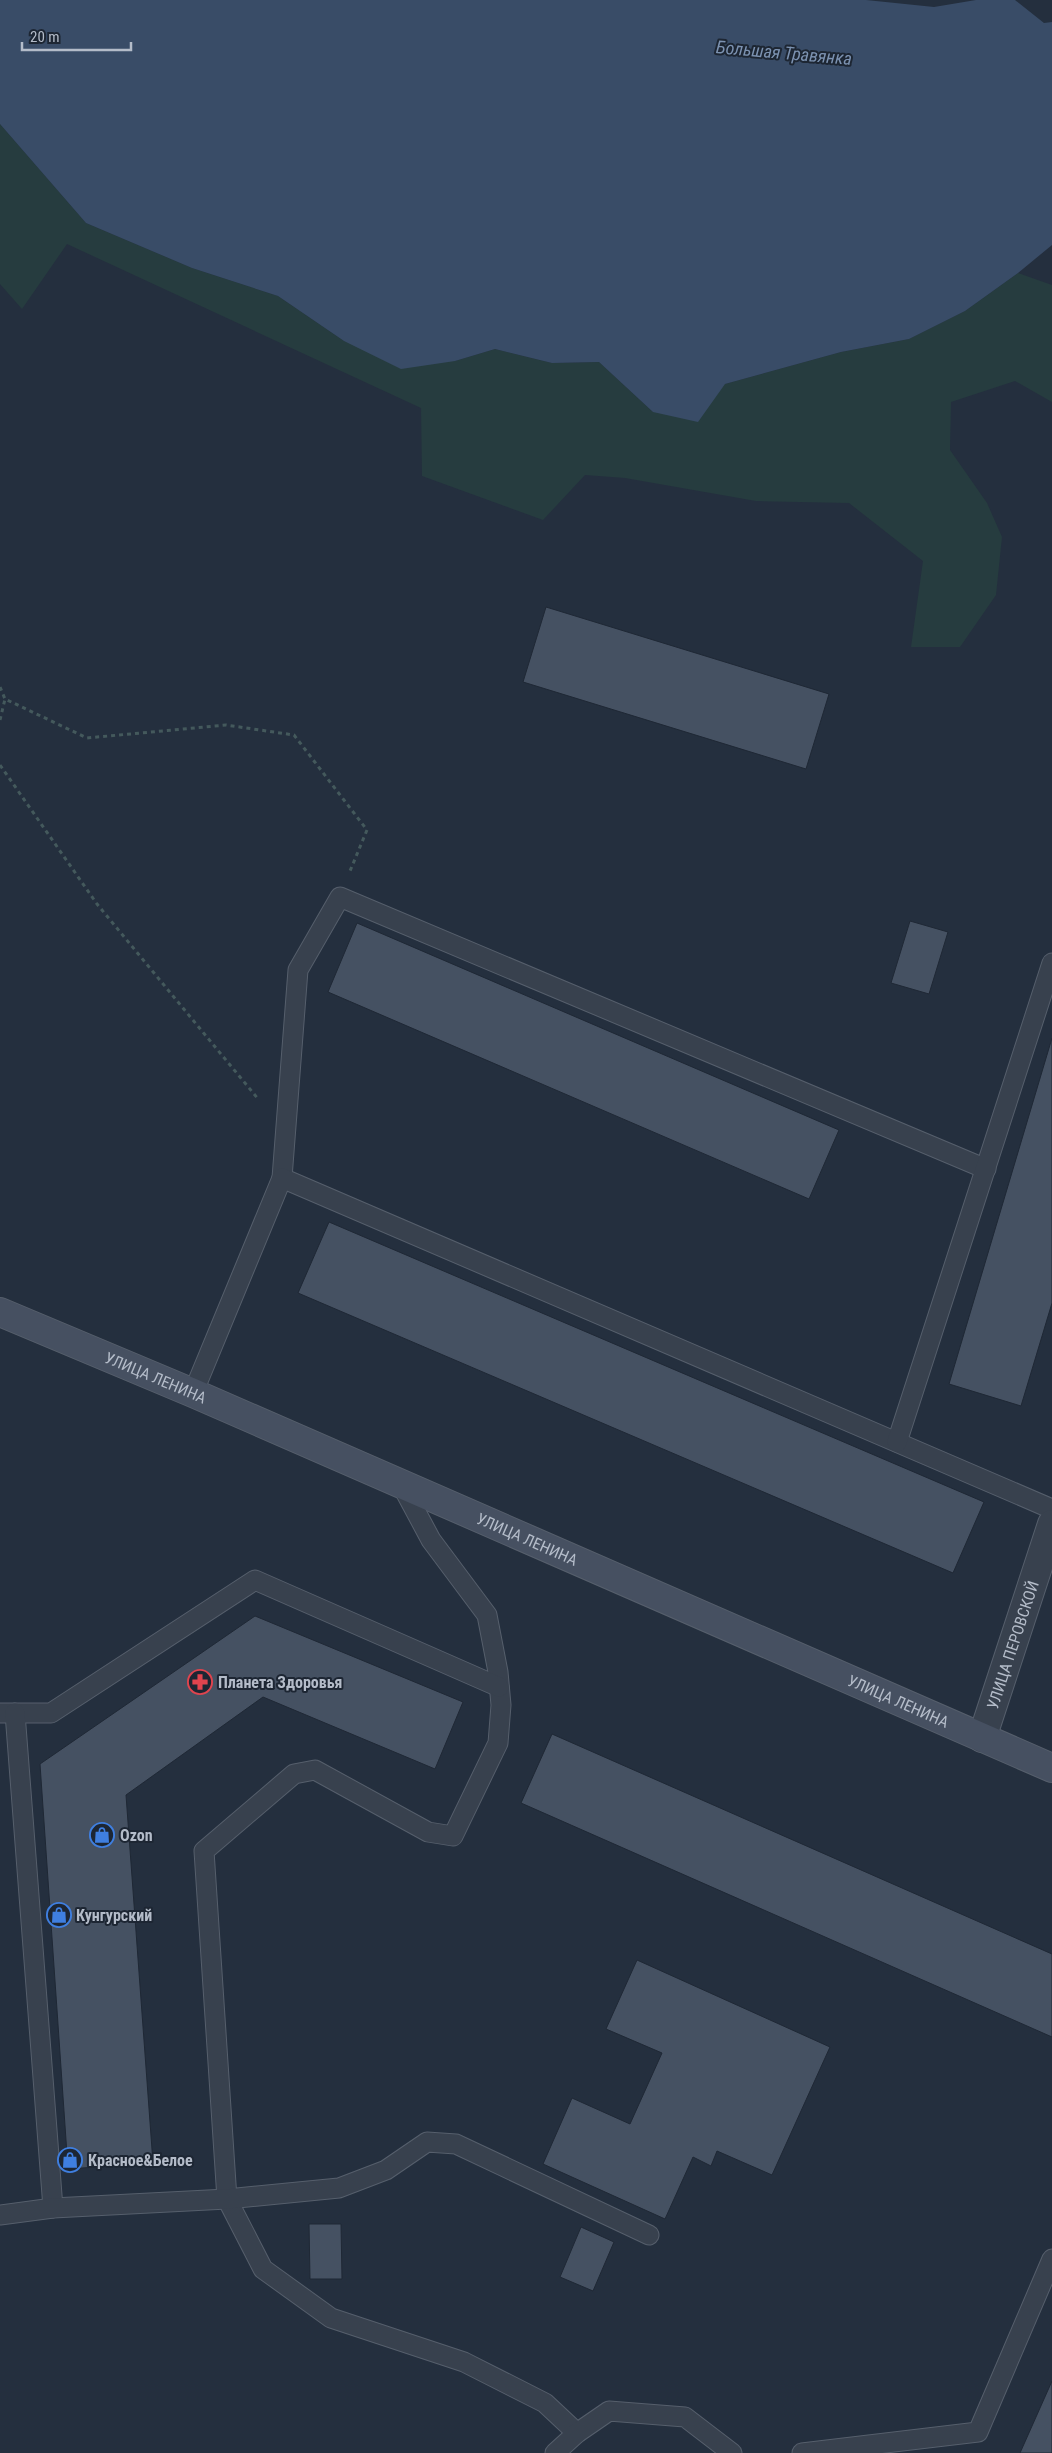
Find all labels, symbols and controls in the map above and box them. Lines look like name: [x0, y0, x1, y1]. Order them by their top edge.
scale bar: [22, 20, 131, 52]
text: 20 m: [30, 28, 60, 46]
water label: Большая Травянка: [715, 36, 853, 69]
street label: УЛИЦА ЛЕНИНА: [102, 1348, 209, 1408]
street label: УЛИЦА ЛЕНИНА: [474, 1509, 580, 1570]
street label: УЛИЦА ПЕРОВСКОЙ: [983, 1578, 1043, 1712]
pharmacy icon: Планета Здоровья: [187, 1669, 213, 1695]
street label: УЛИЦА ЛЕНИНА: [845, 1671, 952, 1732]
place label: Планета Здоровья: [218, 1673, 342, 1692]
shop icon: Ozon: [89, 1822, 115, 1848]
place label: Ozon: [120, 1826, 153, 1845]
shop icon: Кунгурский: [46, 1902, 72, 1928]
place label: Кунгурский: [76, 1906, 152, 1925]
shop icon: Красное&Белое: [57, 2147, 83, 2173]
place label: Красное&Белое: [88, 2151, 193, 2170]

